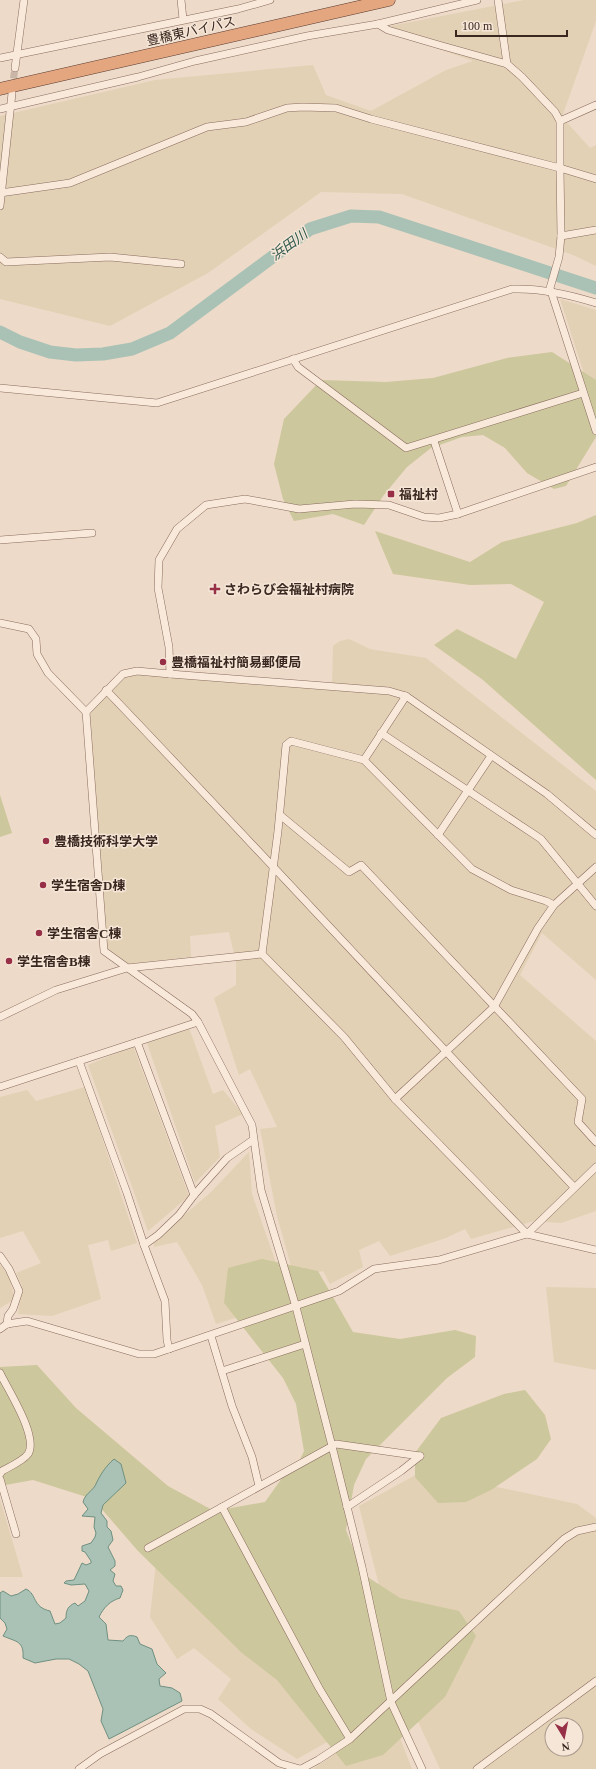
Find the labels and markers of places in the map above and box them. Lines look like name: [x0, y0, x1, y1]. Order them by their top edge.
place label: 福祉村: [399, 487, 438, 502]
marker: 福祉村: [386, 489, 396, 499]
place label: さわらび会福祉村病院: [224, 582, 354, 597]
marker: さわらび会福祉村病院: [209, 583, 221, 595]
place label: 豊橋福祉村簡易郵便局: [171, 655, 301, 670]
marker: 豊橋福祉村簡易郵便局: [158, 657, 168, 667]
place label: 豊橋技術科学大学: [54, 834, 158, 849]
marker: 豊橋技術科学大学: [41, 836, 51, 846]
place label: 学生宿舎D棟: [51, 878, 125, 893]
marker: 学生宿舎D棟: [38, 880, 48, 890]
place label: 学生宿舎C棟: [47, 926, 121, 941]
marker: 学生宿舎C棟: [34, 928, 44, 938]
place label: 学生宿舎B棟: [17, 954, 91, 969]
marker: 学生宿舎B棟: [4, 956, 14, 966]

